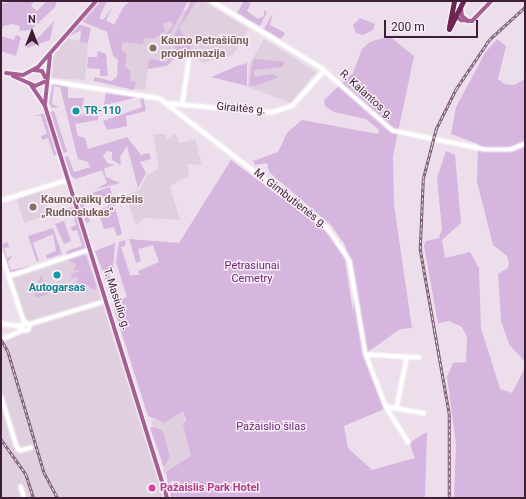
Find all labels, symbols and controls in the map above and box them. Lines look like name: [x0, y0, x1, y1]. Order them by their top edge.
north arrow: [12, 12, 52, 52]
scale bar: [386, 12, 480, 38]
text: N: [28, 13, 36, 26]
text: 200 m: [391, 20, 425, 34]
place label: Kauno Petrašiūnų progimnazija: [161, 35, 249, 61]
marker: Kauno Petrašiūnų progimnazija: [148, 43, 158, 53]
street label: R. Kalantos g.: [337, 68, 395, 122]
street label: Giraitės g.: [216, 100, 266, 118]
place label: TR-110: [84, 104, 121, 118]
marker: TR-110: [71, 106, 81, 116]
street label: M. Gimbutienės g.: [251, 166, 329, 232]
place label: Kauno vaikų darželis „Rudnosiukas“: [41, 194, 143, 220]
marker: Kauno vaikų darželis „Rudnosiukas“: [28, 202, 38, 212]
park label: Petrasiunai Cemetry: [225, 260, 279, 286]
street label: T. Masiulio g.: [100, 266, 132, 332]
marker: Autogarsas: [52, 270, 62, 280]
place label: Autogarsas: [29, 281, 85, 295]
park label: Pažaislio šilas: [236, 420, 306, 434]
place label: Pažaislis Park Hotel: [160, 481, 259, 495]
marker: Pažaislis Park Hotel: [147, 483, 157, 493]

